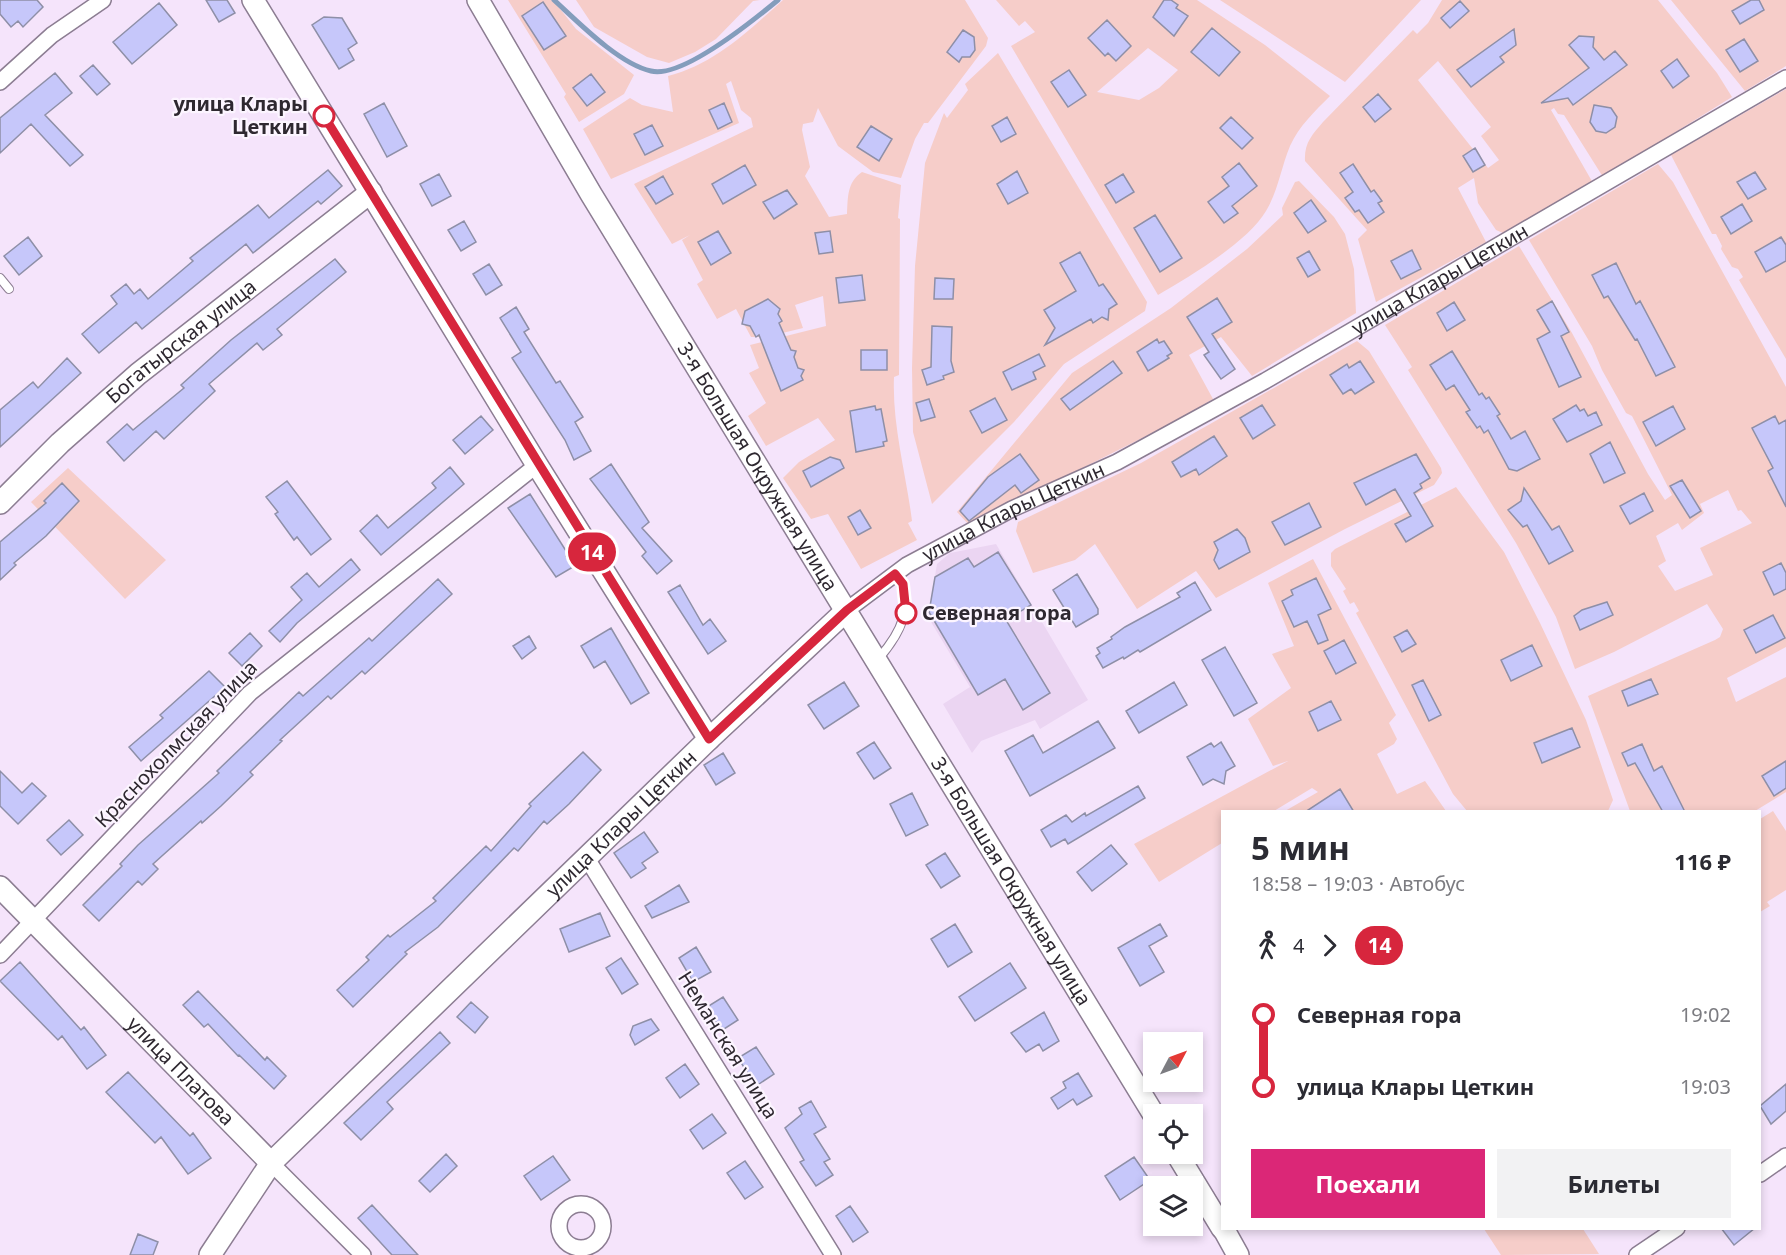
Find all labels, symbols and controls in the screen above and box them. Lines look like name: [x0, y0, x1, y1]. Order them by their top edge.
place label: улица Клары Цеткин: [173, 90, 308, 140]
marker: улица Клары Цеткин: [313, 105, 335, 127]
street label: улица Клары Цеткин: [1346, 217, 1533, 341]
street label: Богатырская улица: [100, 273, 262, 409]
street label: 3-я Большая Окружная улица: [672, 337, 844, 596]
street label: улица Клары Цеткин: [917, 455, 1109, 568]
line badge: 14: [565, 532, 619, 572]
text: 14: [580, 538, 604, 566]
place label: Северная гора: [922, 599, 1072, 626]
marker: Северная гора: [895, 602, 917, 624]
street label: Краснохолмская улица: [89, 654, 263, 833]
street label: улица Клары Цеткин: [540, 744, 702, 903]
street label: 3-я Большая Окружная улица: [925, 752, 1098, 1010]
text: 5 мин: [1251, 825, 1350, 870]
text: 116 ₽: [1674, 846, 1731, 876]
text: 18:58 – 19:03 · Автобус: [1251, 870, 1465, 897]
icon: walk: [1251, 929, 1284, 962]
icon: forward: [1313, 929, 1346, 962]
text: 14: [1367, 931, 1391, 959]
text: 4: [1293, 932, 1304, 959]
street label: Неманская улица: [672, 966, 785, 1124]
text: Северная гора: [1297, 999, 1462, 1029]
text: 19:02: [1680, 1001, 1731, 1028]
street label: улица Платова: [121, 1010, 241, 1131]
north arrow: [1143, 1032, 1203, 1092]
map controls: [1143, 1032, 1203, 1236]
text: улица Клары Цеткин: [1297, 1071, 1534, 1101]
text: 19:03: [1680, 1073, 1731, 1100]
button: locate: [1143, 1104, 1203, 1164]
button: Поехали: [1251, 1149, 1485, 1218]
button: Билеты: [1497, 1149, 1731, 1218]
button: layers: [1143, 1176, 1203, 1236]

